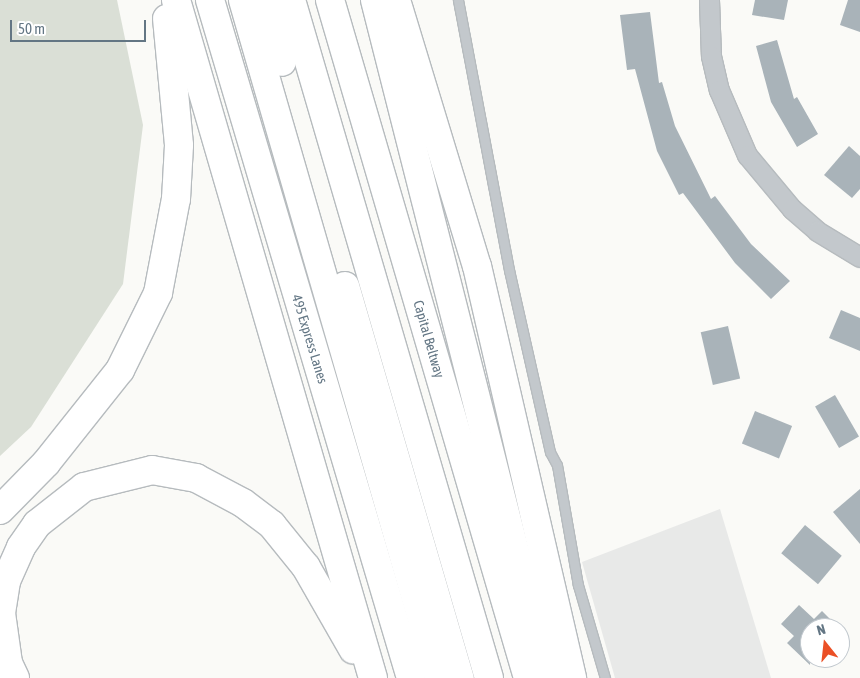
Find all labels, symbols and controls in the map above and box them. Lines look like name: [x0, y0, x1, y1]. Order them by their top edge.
scale bar: [12, 10, 149, 42]
text: 50 m: [18, 20, 45, 37]
street label: 495 Express Lanes: [288, 292, 332, 386]
street label: Capital Beltway: [410, 298, 448, 380]
north arrow: [800, 618, 850, 668]
text: N: [815, 621, 827, 638]

